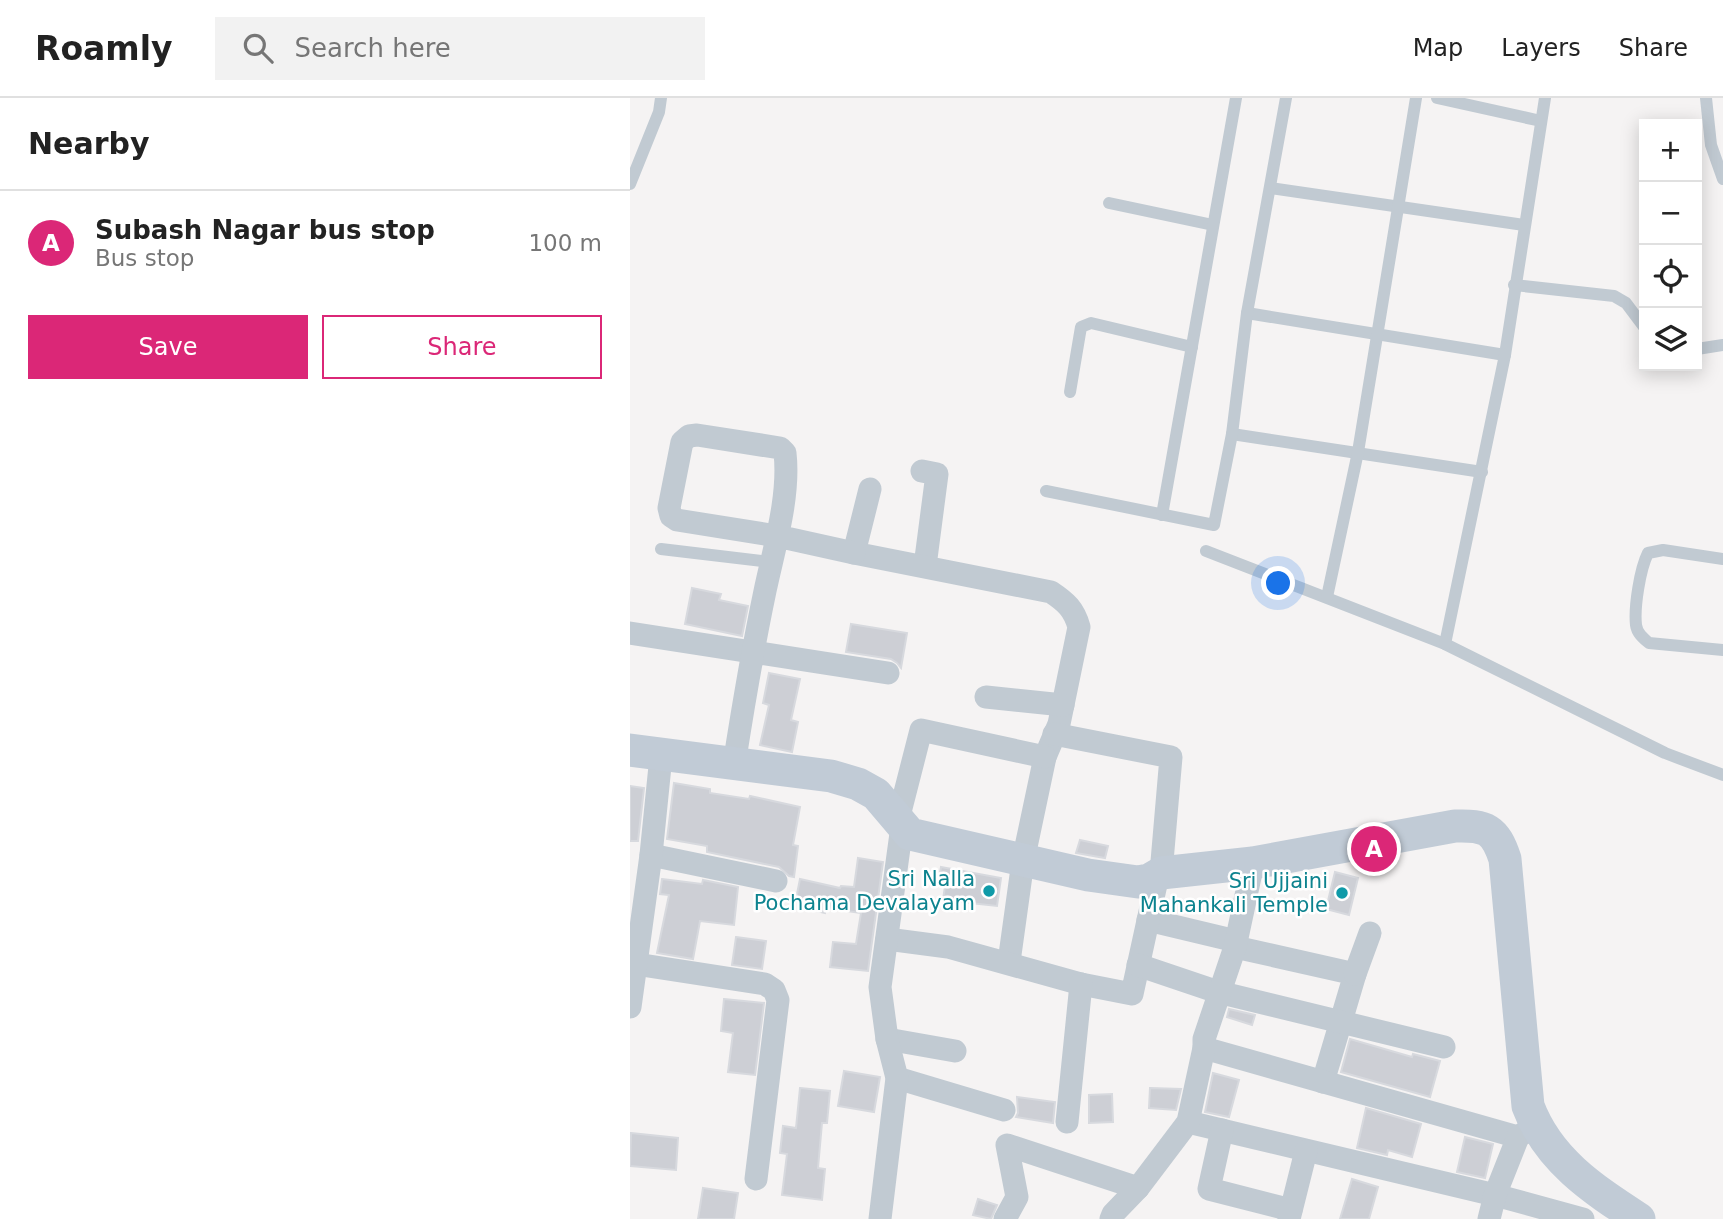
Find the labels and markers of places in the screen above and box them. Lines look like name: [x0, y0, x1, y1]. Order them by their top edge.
pin: A: [1351, 823, 1397, 875]
place label: Sri Nalla Pochama Devalayam: [754, 867, 975, 915]
place label: Sri Ujjaini Mahankali Temple: [1140, 869, 1328, 917]
marker: Sri Nalla Pochama Devalayam: [981, 883, 997, 899]
marker: Sri Ujjaini Mahankali Temple: [1334, 885, 1350, 901]

